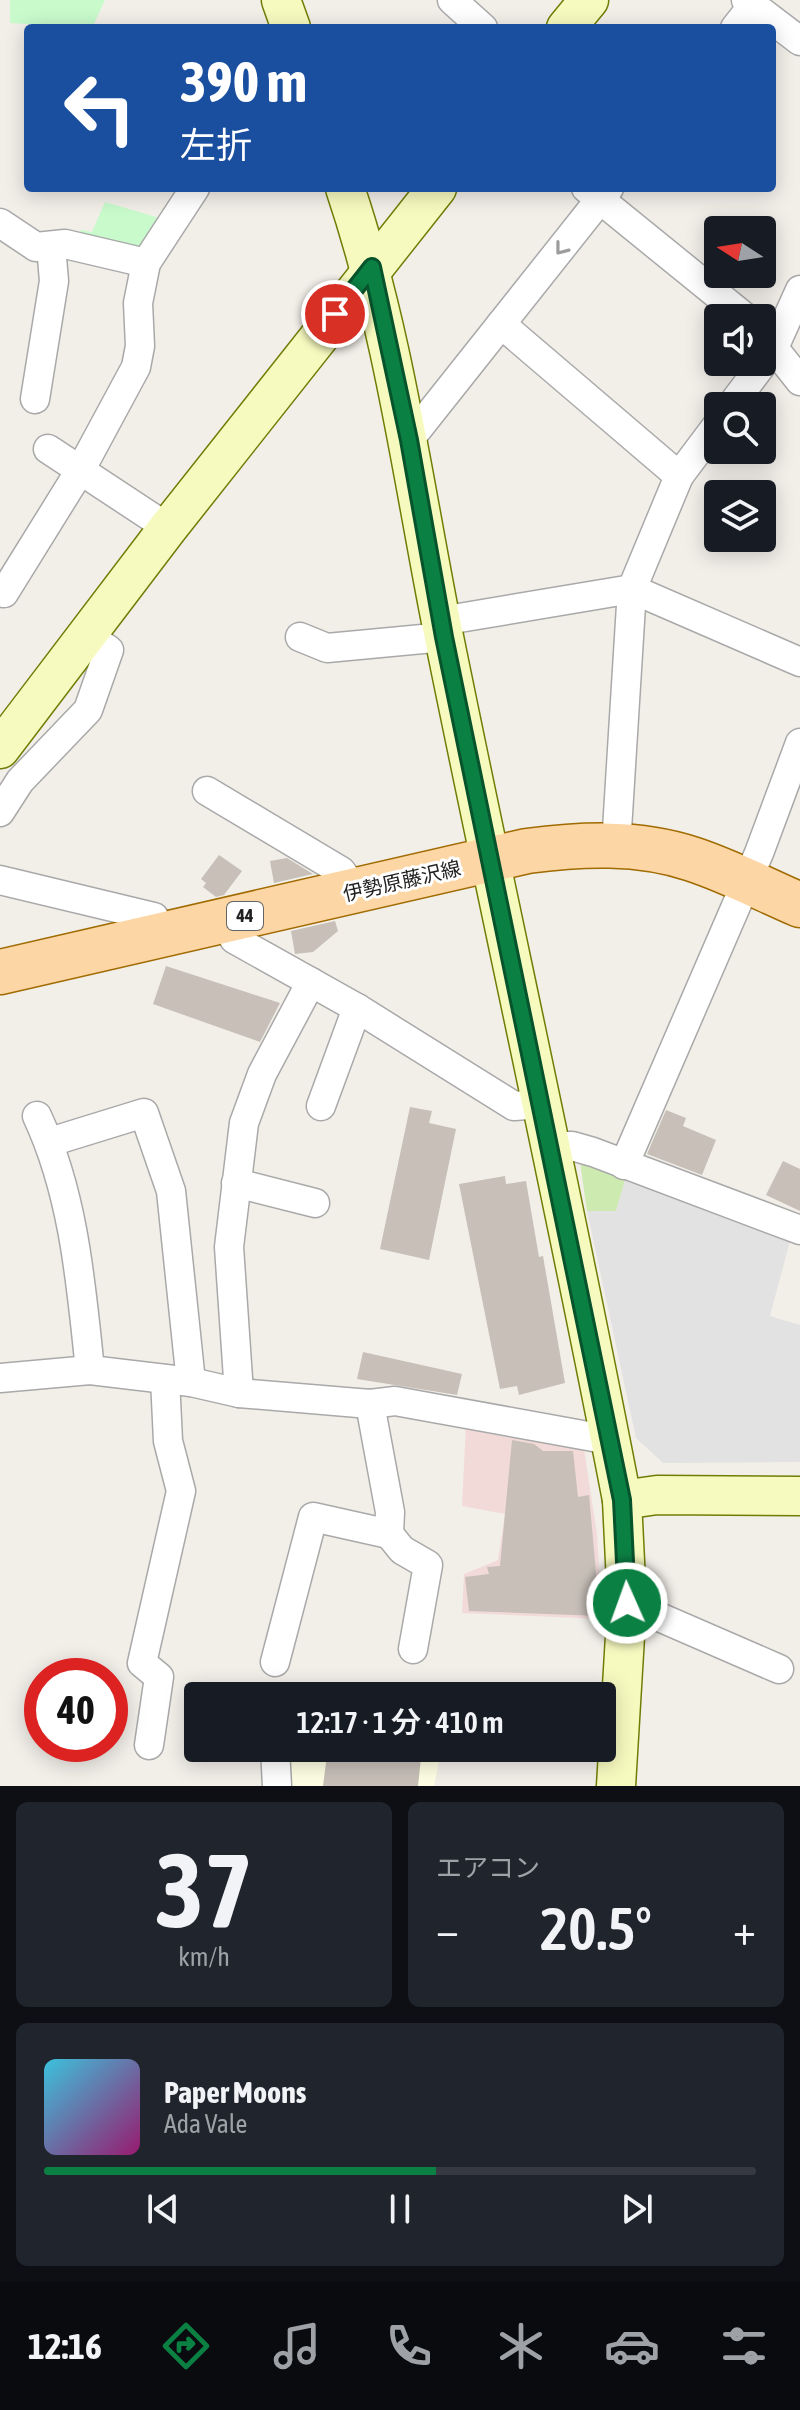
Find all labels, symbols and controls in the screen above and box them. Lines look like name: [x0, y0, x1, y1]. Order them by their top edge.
text: 390 m: [180, 50, 307, 114]
icon: left: [48, 56, 152, 160]
text: 左折: [180, 124, 252, 166]
north arrow: [704, 216, 776, 288]
map controls: [704, 216, 776, 552]
one-way arrow: [556, 240, 570, 255]
pin: [301, 280, 369, 348]
icon: arrive: [313, 292, 357, 336]
button: sound: [704, 304, 776, 376]
button: search: [704, 392, 776, 464]
button: layers: [704, 480, 776, 552]
street label: 伊勢原藤沢線: [341, 856, 463, 905]
road number: 44: [227, 902, 263, 930]
position arrow: [585, 1561, 669, 1645]
speed limit sign: 40: [24, 1658, 128, 1762]
text: 12:17 · 1 分 · 410 m: [296, 1705, 504, 1739]
text: 37: [155, 1830, 253, 1949]
text: エアコン: [436, 1853, 540, 1883]
text: 20.5°: [540, 1894, 652, 1963]
text: −: [436, 1904, 459, 1954]
text: +: [733, 1904, 756, 1954]
text: km/h: [178, 1942, 230, 1972]
text: Paper Moons: [164, 2075, 306, 2109]
text: Ada Vale: [164, 2109, 247, 2139]
icon: previous: [141, 2187, 185, 2231]
icon: pause: [378, 2187, 422, 2231]
icon: next: [615, 2187, 659, 2231]
icon: directions: [158, 2318, 214, 2374]
icon: music: [269, 2318, 325, 2374]
icon: phone: [381, 2318, 437, 2374]
icon: climate: [493, 2318, 549, 2374]
icon: car: [604, 2318, 660, 2374]
icon: filters: [716, 2318, 772, 2374]
text: 12:16: [28, 2325, 102, 2367]

